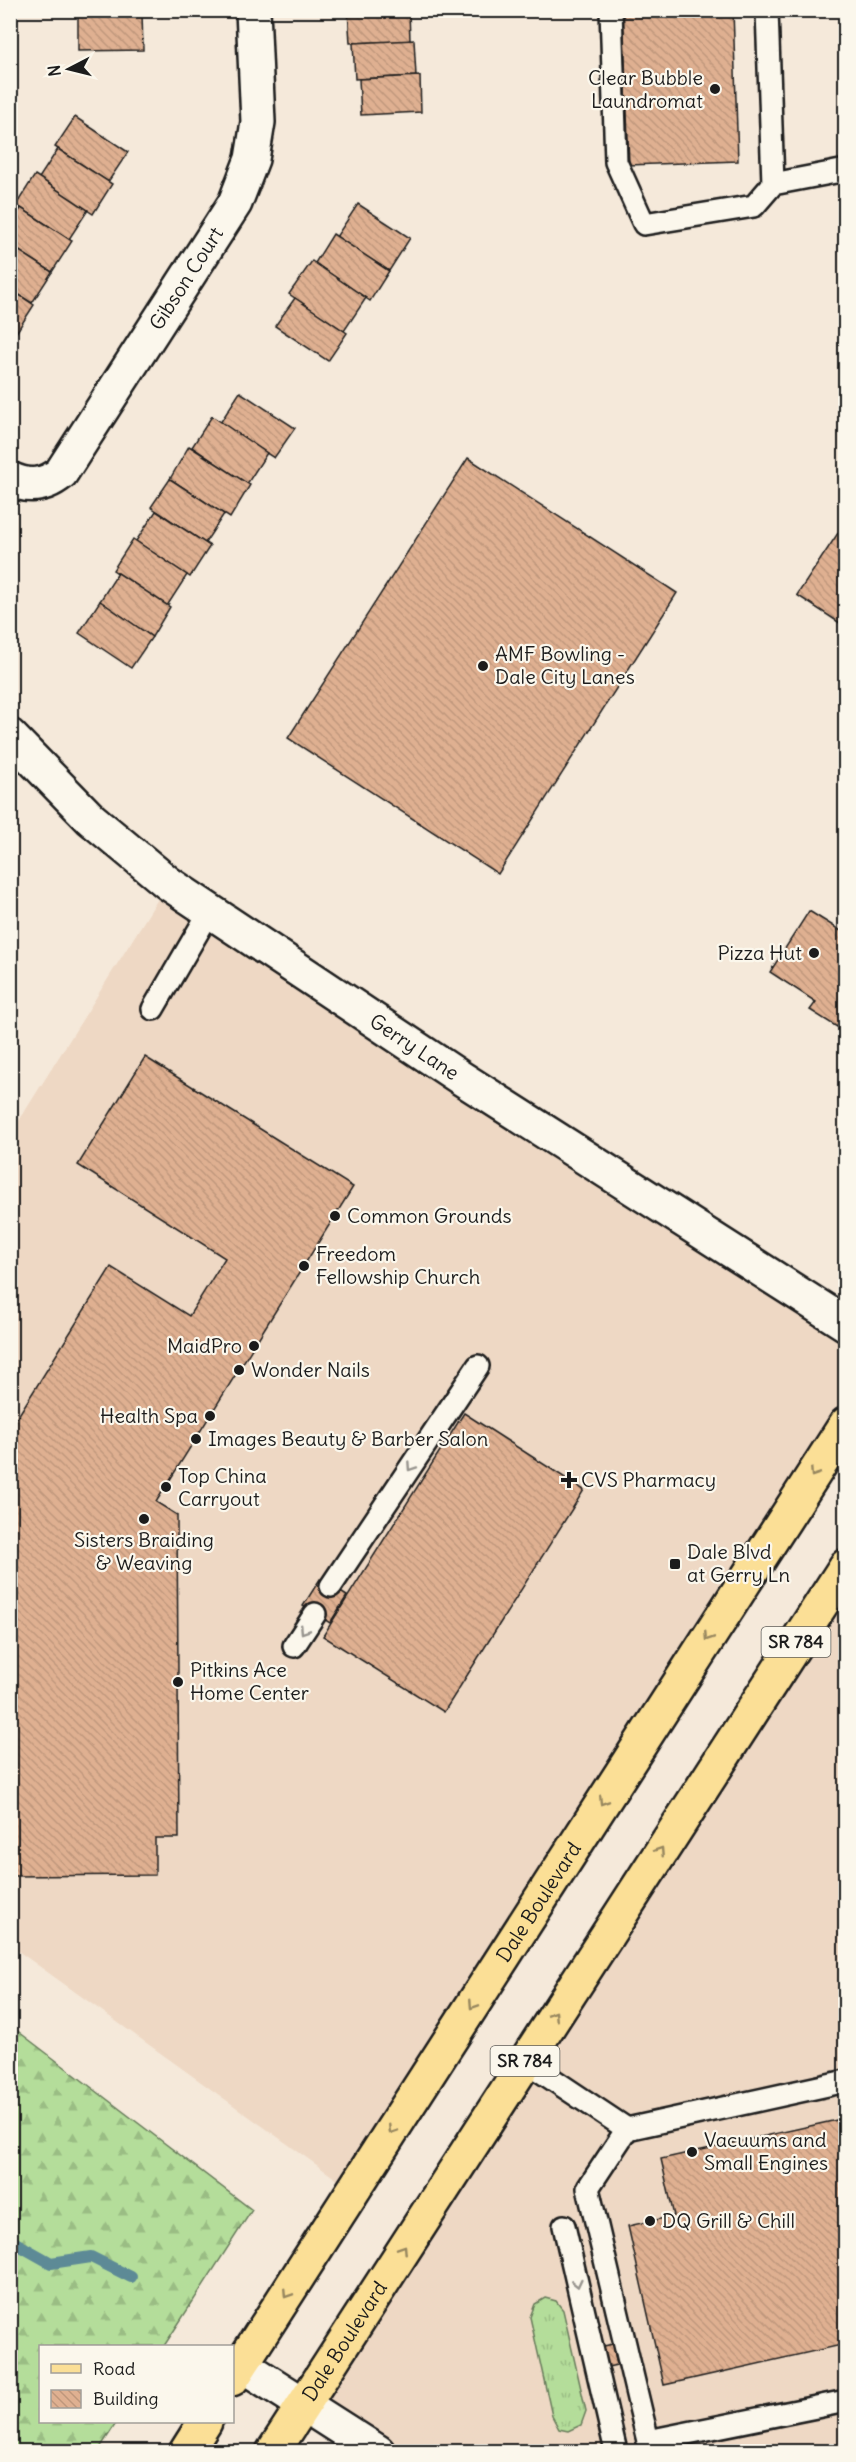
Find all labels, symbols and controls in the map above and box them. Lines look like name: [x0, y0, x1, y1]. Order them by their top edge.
north arrow: [39, 39, 99, 99]
text: N: [44, 64, 65, 78]
place label: Clear Bubble Laundromat: [588, 65, 703, 113]
marker: Clear Bubble Laundromat: [708, 82, 722, 96]
street label: Gibson Court: [144, 222, 228, 334]
place label: AMF Bowling - Dale City Lanes: [495, 641, 635, 689]
marker: AMF Bowling - Dale City Lanes: [476, 659, 490, 673]
place label: Pizza Hut: [718, 940, 802, 965]
marker: Pizza Hut: [807, 946, 821, 960]
street label: Gerry Lane: [365, 1008, 464, 1085]
place label: Common Grounds: [347, 1203, 512, 1228]
marker: Common Grounds: [328, 1209, 342, 1223]
place label: Freedom Fellowship Church: [316, 1241, 480, 1289]
marker: Freedom Fellowship Church: [297, 1259, 311, 1273]
place label: MaidPro: [167, 1333, 242, 1358]
marker: MaidPro: [247, 1339, 261, 1353]
place label: Wonder Nails: [251, 1357, 370, 1382]
marker: Wonder Nails: [232, 1363, 246, 1377]
place label: Health Spa: [100, 1403, 198, 1428]
marker: Health Spa: [203, 1409, 217, 1423]
place label: Images Beauty & Barber Salon: [208, 1426, 488, 1451]
marker: Images Beauty & Barber Salon: [189, 1432, 203, 1446]
one-way arrow: [407, 1461, 418, 1472]
place label: Top China Carryout: [178, 1463, 267, 1511]
one-way arrow: [810, 1466, 821, 1477]
place label: CVS Pharmacy: [581, 1467, 716, 1492]
marker: CVS Pharmacy: [562, 1473, 576, 1487]
marker: Top China Carryout: [159, 1480, 173, 1494]
marker: Sisters Braiding & Weaving: [137, 1512, 151, 1526]
place label: Sisters Braiding & Weaving: [74, 1527, 214, 1575]
place label: Dale Blvd at Gerry Ln: [687, 1539, 790, 1587]
marker: Dale Blvd at Gerry Ln: [668, 1557, 682, 1571]
one-way arrow: [300, 1624, 312, 1634]
road number: SR 784: [762, 1627, 830, 1657]
one-way arrow: [704, 1631, 716, 1641]
place label: Pitkins Ace Home Center: [190, 1657, 309, 1705]
marker: Pitkins Ace Home Center: [171, 1675, 185, 1689]
one-way arrow: [599, 1794, 610, 1805]
street label: Dale Boulevard: [490, 1837, 586, 1966]
one-way arrow: [653, 1846, 664, 1857]
one-way arrow: [469, 1998, 480, 2009]
one-way arrow: [547, 2010, 558, 2021]
road number: SR 784: [490, 2046, 560, 2076]
one-way arrow: [389, 2123, 400, 2134]
place label: Vacuums and Small Engines: [704, 2127, 828, 2175]
marker: Vacuums and Small Engines: [685, 2145, 699, 2159]
place label: DQ Grill & Chill: [662, 2208, 795, 2233]
marker: DQ Grill & Chill: [643, 2214, 657, 2228]
one-way arrow: [396, 2245, 408, 2255]
street label: Dale Boulevard: [296, 2276, 392, 2405]
one-way arrow: [570, 2278, 583, 2288]
one-way arrow: [283, 2287, 294, 2298]
legend: [39, 2345, 234, 2423]
text: Road: [93, 2357, 136, 2380]
text: Building: [93, 2387, 158, 2410]

